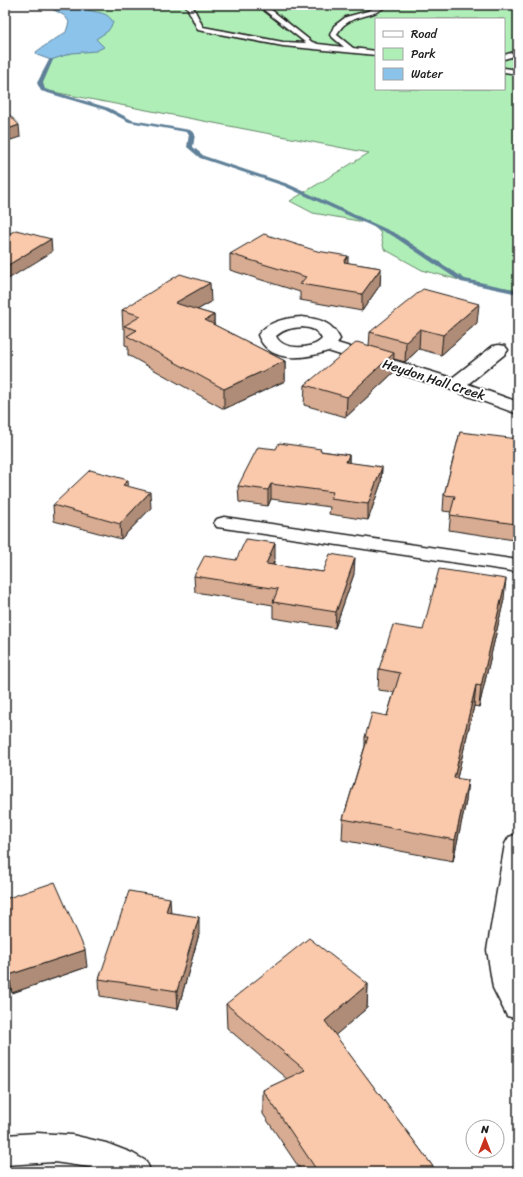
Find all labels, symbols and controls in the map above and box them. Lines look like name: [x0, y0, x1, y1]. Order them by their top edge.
legend: [375, 18, 505, 90]
text: Road: [411, 23, 438, 45]
text: Park: [411, 43, 436, 65]
text: Water: [411, 63, 444, 85]
street label: Heydon Hall Creek: [380, 352, 488, 407]
north arrow: [465, 1119, 505, 1159]
text: N: [480, 1120, 489, 1139]

